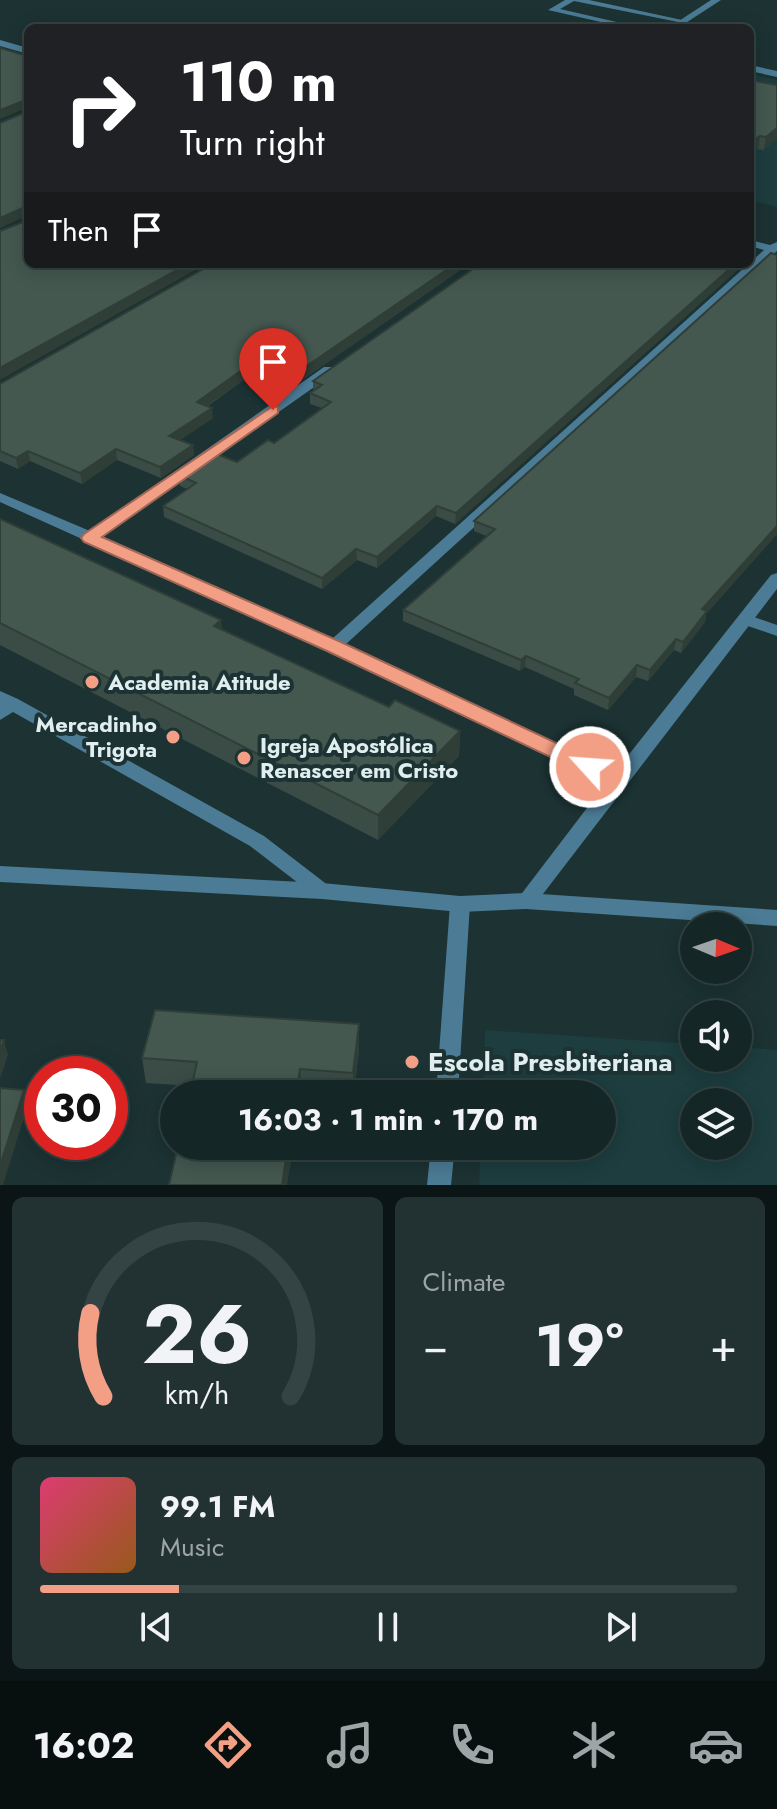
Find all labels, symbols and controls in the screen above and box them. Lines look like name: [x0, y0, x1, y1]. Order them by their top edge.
text: 110 m: [180, 41, 337, 122]
icon: right: [48, 56, 152, 160]
text: Turn right: [180, 116, 325, 168]
icon: arrive: [125, 208, 169, 252]
text: Then: [48, 209, 109, 252]
pin: [239, 328, 307, 410]
icon: arrive: [251, 340, 295, 384]
place label: Academia Atitude: [107, 666, 291, 698]
marker: Academia Atitude: [83, 673, 101, 691]
place label: Mercadinho Trigota: [36, 708, 157, 765]
position arrow: [548, 725, 632, 809]
marker: Mercadinho Trigota: [164, 728, 182, 746]
place label: Igreja Apostólica Renascer em Cristo: [260, 729, 458, 786]
marker: Igreja Apostólica Renascer em Cristo: [235, 749, 253, 767]
north arrow: [680, 912, 752, 984]
map controls: [680, 912, 752, 1160]
button: sound: [680, 1000, 752, 1072]
place label: Escola Presbiteriana: [428, 1043, 673, 1081]
marker: Escola Presbiteriana: [403, 1053, 421, 1071]
speed limit sign: 30: [24, 1056, 128, 1160]
button: layers: [680, 1088, 752, 1160]
text: 16:03 · 1 min · 170 m: [238, 1098, 538, 1141]
text: Climate: [423, 1263, 505, 1301]
text: 26: [142, 1274, 252, 1394]
text: 19°: [535, 1302, 623, 1389]
text: −: [423, 1314, 448, 1378]
text: +: [710, 1314, 737, 1378]
text: km/h: [165, 1373, 230, 1415]
text: 99.1 FM: [160, 1485, 275, 1528]
text: Music: [160, 1528, 224, 1566]
icon: previous: [134, 1605, 178, 1649]
icon: pause: [366, 1605, 410, 1649]
icon: next: [599, 1605, 643, 1649]
icon: directions: [200, 1717, 256, 1773]
icon: music: [322, 1717, 378, 1773]
icon: phone: [444, 1717, 500, 1773]
icon: climate: [566, 1717, 622, 1773]
icon: car: [688, 1717, 744, 1773]
text: 16:02: [33, 1719, 134, 1771]

